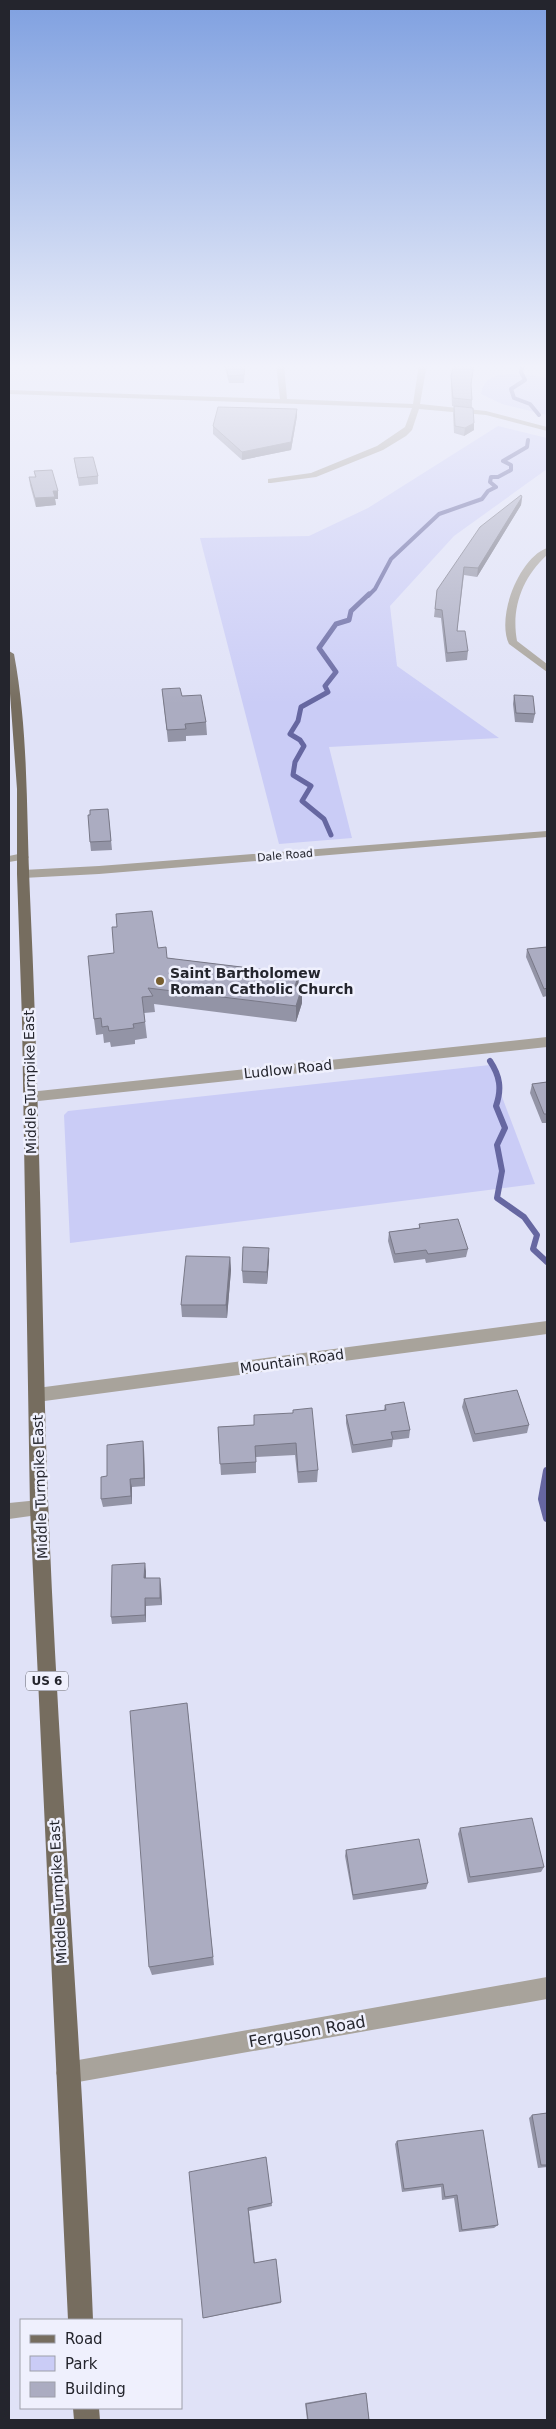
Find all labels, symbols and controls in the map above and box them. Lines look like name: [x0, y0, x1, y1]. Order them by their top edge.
street label: Dale Road: [257, 847, 314, 864]
place label: Saint Bartholomew Roman Catholic Church: [170, 965, 353, 997]
marker: Saint Bartholomew Roman Catholic Church: [154, 975, 166, 987]
street label: Middle Turnpike East: [21, 1009, 39, 1154]
street label: Ludlow Road: [243, 1056, 333, 1082]
street label: Mountain Road: [239, 1346, 345, 1376]
street label: Middle Turnpike East: [29, 1414, 51, 1559]
road number: US 6: [26, 1672, 68, 1690]
street label: Middle Turnpike East: [46, 1819, 70, 1964]
street label: Ferguson Road: [247, 2012, 367, 2051]
legend: [20, 2319, 182, 2409]
text: Road: [65, 2330, 103, 2348]
text: Park: [65, 2355, 98, 2373]
text: Building: [65, 2380, 126, 2398]

